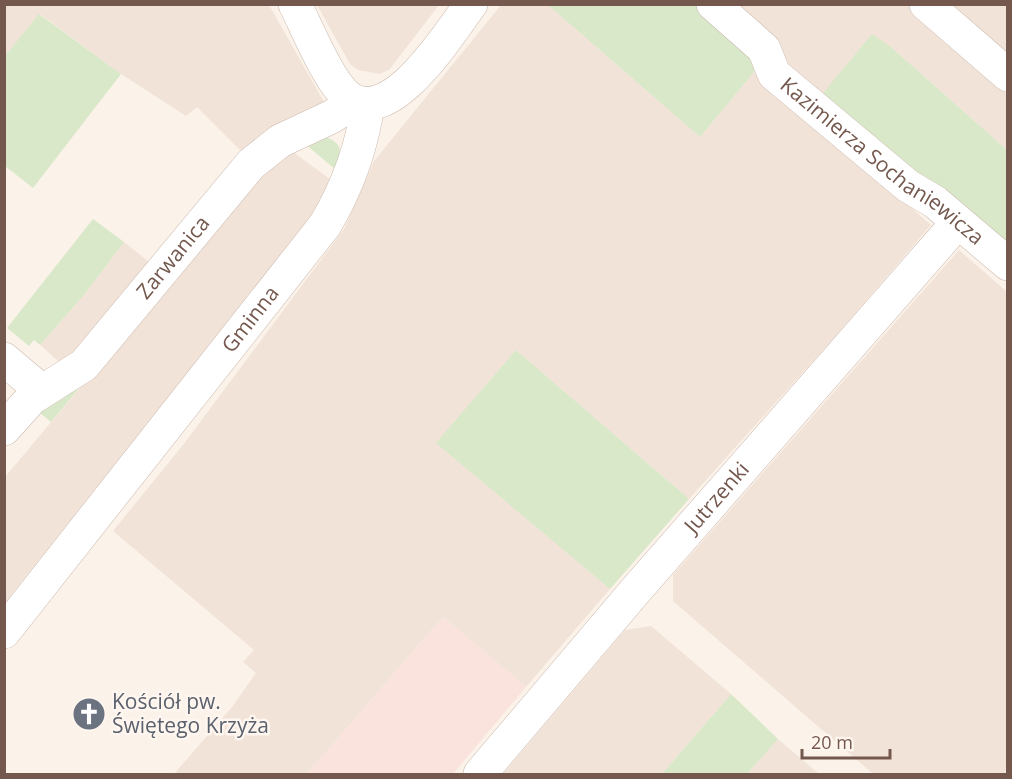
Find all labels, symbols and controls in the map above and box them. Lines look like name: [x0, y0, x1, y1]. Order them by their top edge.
street label: Kazimierza Sochaniewicza: [775, 70, 990, 251]
street label: Zarwanica: [130, 209, 215, 304]
street label: Gminna: [215, 280, 285, 358]
street label: Jutrzenki: [676, 456, 755, 540]
place label: Kościół pw. Świętego Krzyża: [112, 687, 269, 739]
church icon: Kościół pw. Świętego Krzyża: [71, 696, 107, 732]
scale bar: [802, 722, 890, 760]
text: 20 m: [811, 730, 853, 754]

